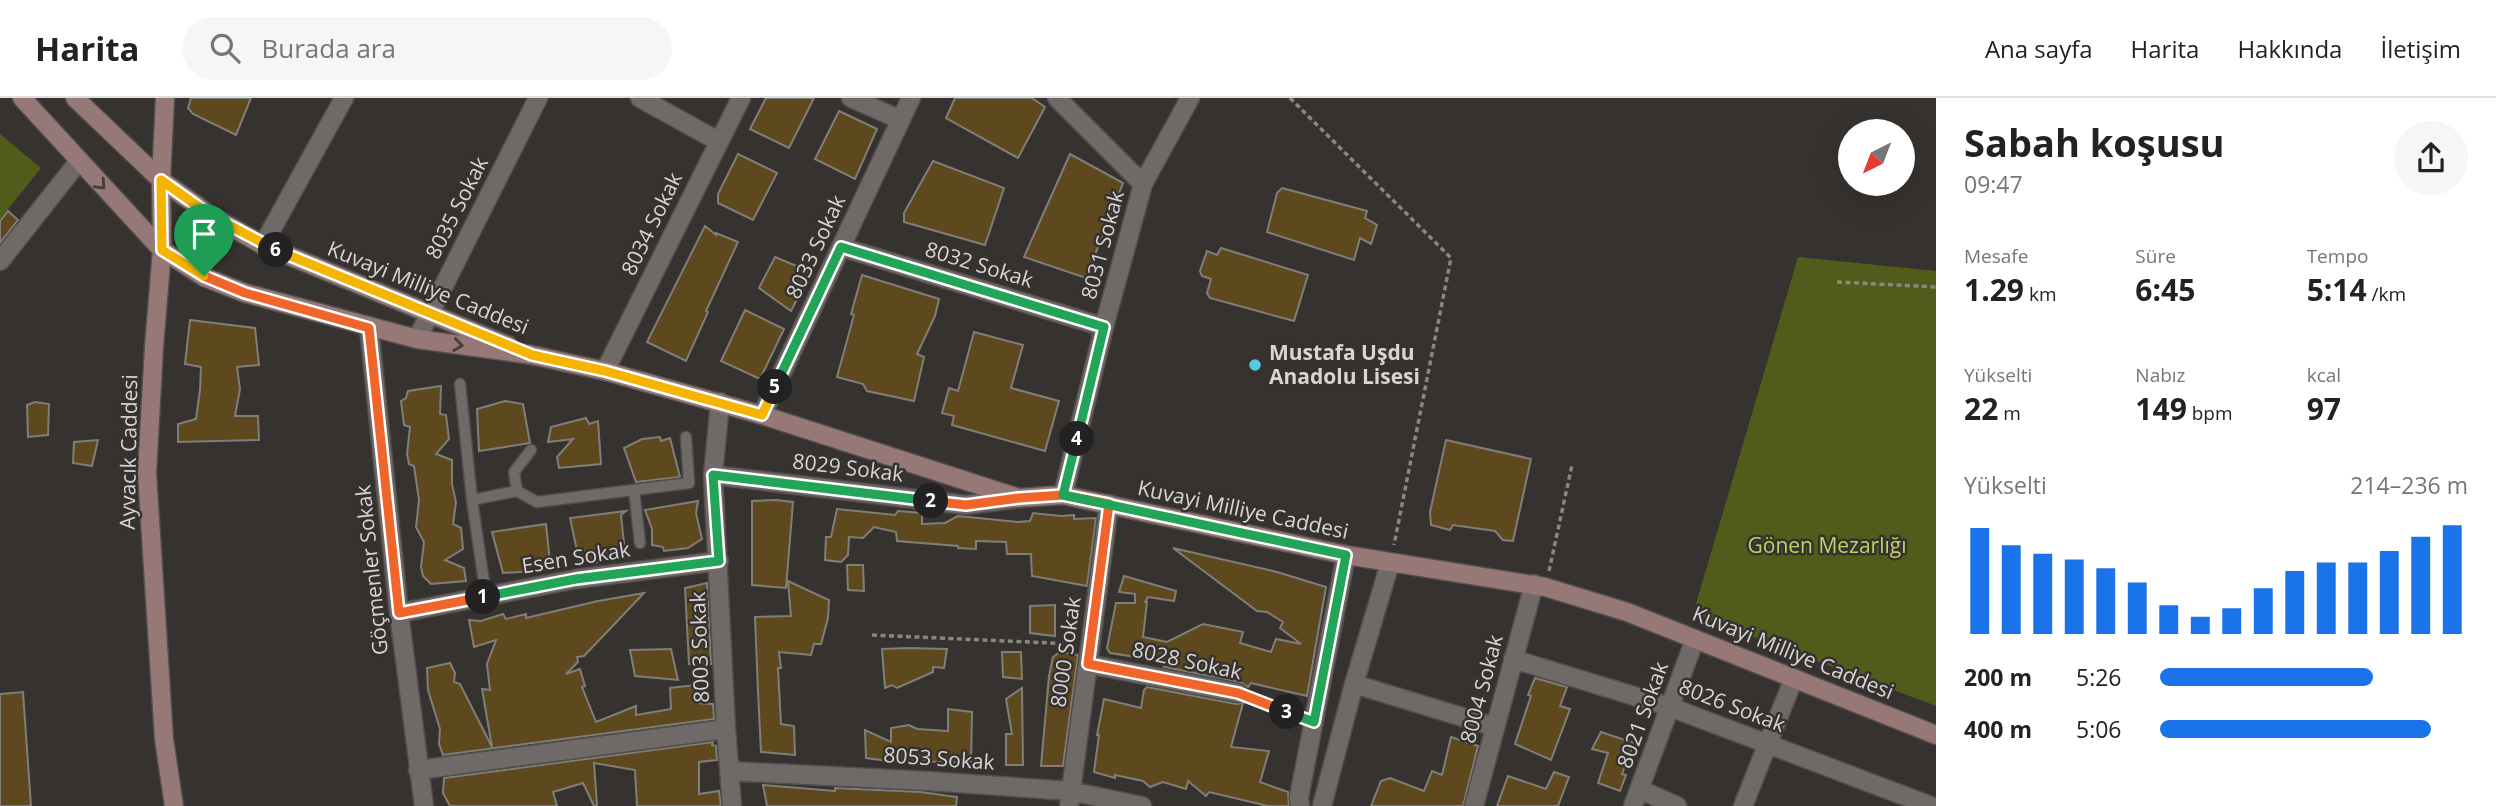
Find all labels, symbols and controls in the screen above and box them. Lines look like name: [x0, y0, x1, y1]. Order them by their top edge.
search box: [182, 17, 672, 80]
text: Harita: [35, 26, 140, 71]
icon: search: [206, 29, 244, 67]
text: Burada ara: [262, 30, 396, 66]
text: Ana sayfa: [1985, 32, 2093, 65]
text: Harita: [2131, 32, 2199, 65]
text: Hakkında: [2237, 32, 2342, 65]
text: İletişim: [2380, 32, 2461, 65]
text: Sabah koşusu: [1964, 116, 2225, 168]
north arrow: [1838, 119, 1914, 196]
map controls: [1838, 119, 1915, 196]
button: share: [2394, 121, 2468, 195]
street label: 8035 Sokak: [418, 152, 494, 264]
street label: 8034 Sokak: [614, 167, 688, 280]
text: 09:47: [1964, 168, 2023, 200]
one-way arrow: [92, 177, 105, 190]
street label: 8031 Sokak: [1074, 187, 1130, 302]
street label: 8033 Sokak: [779, 190, 851, 303]
pin: [174, 204, 234, 276]
icon: arrive: [185, 215, 223, 253]
pin: 6: [258, 232, 294, 268]
street label: Kuvayi Milliye Caddesi: [324, 234, 533, 340]
street label: 8032 Sokak: [922, 234, 1037, 294]
text: 6: [270, 236, 281, 262]
text: Mesafe: [1964, 243, 2028, 269]
text: Süre: [2135, 243, 2176, 269]
text: Tempo: [2307, 243, 2368, 269]
text: 1.29: [1964, 269, 2024, 310]
text: 6:45: [2135, 269, 2195, 310]
text: 5:14: [2307, 269, 2367, 310]
text: km: [2024, 281, 2057, 307]
text: /km: [2367, 281, 2406, 307]
one-way arrow: [452, 337, 464, 352]
place label: Mustafa Uşdu Anadolu Lisesi: [1269, 338, 1420, 390]
marker: Mustafa Uşdu Anadolu Lisesi: [1247, 357, 1263, 373]
text: Yükselti: [1964, 362, 2032, 388]
text: Nabız: [2135, 362, 2186, 388]
text: kcal: [2307, 362, 2341, 388]
pin: 5: [758, 370, 792, 404]
text: 5: [769, 373, 780, 399]
street label: Ayvacık Caddesi: [113, 374, 143, 530]
text: 22: [1964, 388, 1998, 429]
text: 149: [2135, 388, 2187, 429]
text: 97: [2307, 388, 2341, 429]
text: m: [1998, 400, 2021, 426]
text: bpm: [2187, 400, 2233, 426]
pin: 4: [1060, 422, 1094, 456]
text: 4: [1071, 425, 1082, 451]
street label: 8029 Sokak: [791, 446, 905, 488]
text: Yükselti: [1964, 469, 2047, 501]
text: 214–236 m: [2350, 469, 2468, 501]
street label: Kuvayi Milliye Caddesi: [1135, 473, 1351, 545]
street label: Göçmenler Sokak: [348, 484, 394, 657]
pin: 2: [914, 484, 948, 518]
text: 2: [925, 487, 936, 513]
park label: Gönen Mezarlığı: [1748, 531, 1907, 559]
street label: Esen Sokak: [519, 535, 632, 579]
pin: 1: [466, 580, 500, 614]
text: 1: [477, 583, 488, 609]
street label: 8003 Sokak: [683, 591, 715, 703]
street label: 8000 Sokak: [1043, 595, 1087, 709]
street label: Kuvayi Milliye Caddesi: [1689, 599, 1898, 705]
street label: 8004 Sokak: [1453, 631, 1509, 746]
street label: 8028 Sokak: [1130, 635, 1245, 685]
street label: 8021 Sokak: [1610, 658, 1674, 772]
text: 200 m: [1964, 661, 2032, 693]
text: 5:26: [2076, 661, 2122, 693]
street label: 8026 Sokak: [1675, 672, 1789, 738]
pin: 3: [1270, 694, 1304, 730]
text: 3: [1281, 698, 1292, 724]
text: 400 m: [1964, 713, 2032, 745]
text: 5:06: [2076, 713, 2122, 745]
street label: 8053 Sokak: [883, 740, 996, 776]

